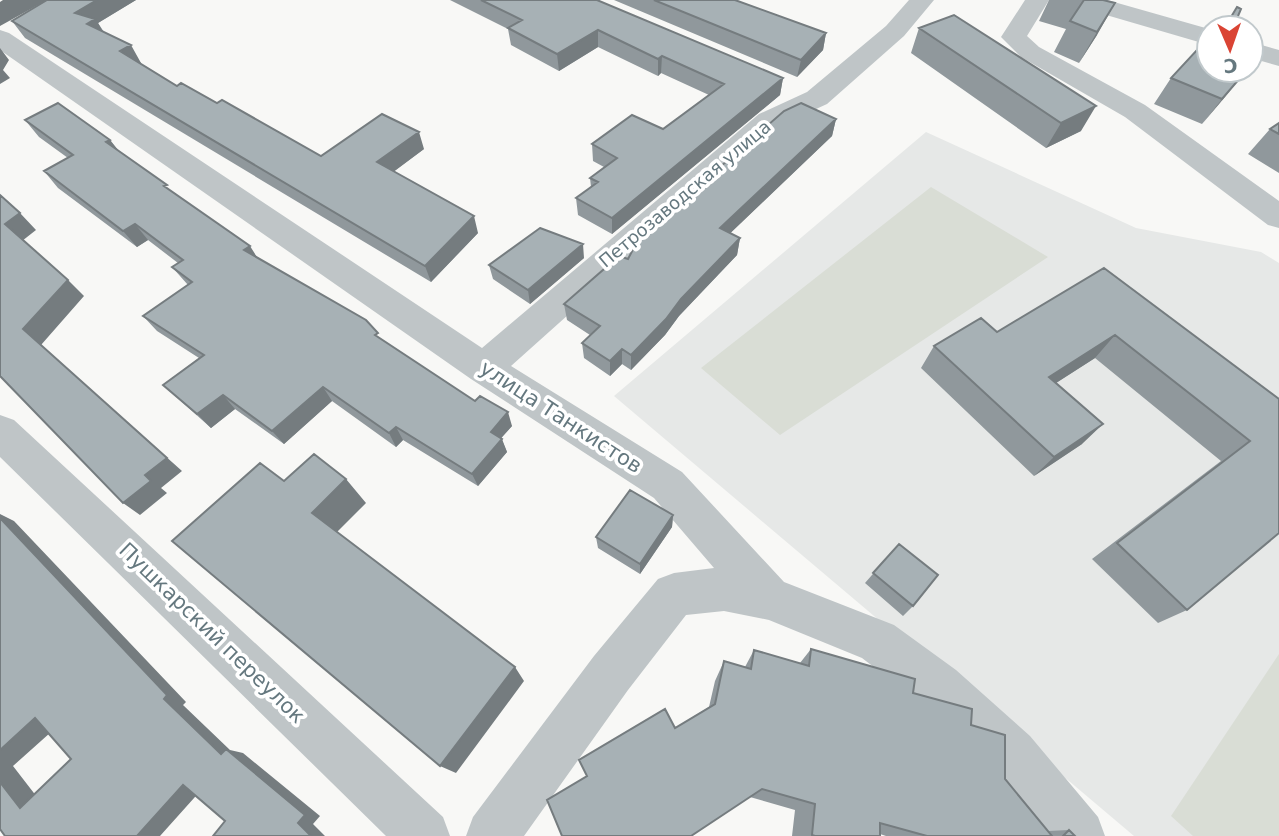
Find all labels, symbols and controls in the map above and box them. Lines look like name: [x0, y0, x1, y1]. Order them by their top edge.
north arrow: [1195, 14, 1265, 84]
text: С: [1223, 55, 1238, 77]
street label: Петрозаводская улица: [595, 116, 775, 272]
street label: улица Танкистов: [476, 356, 646, 478]
street label: Пушкарский переулок: [114, 538, 310, 728]

